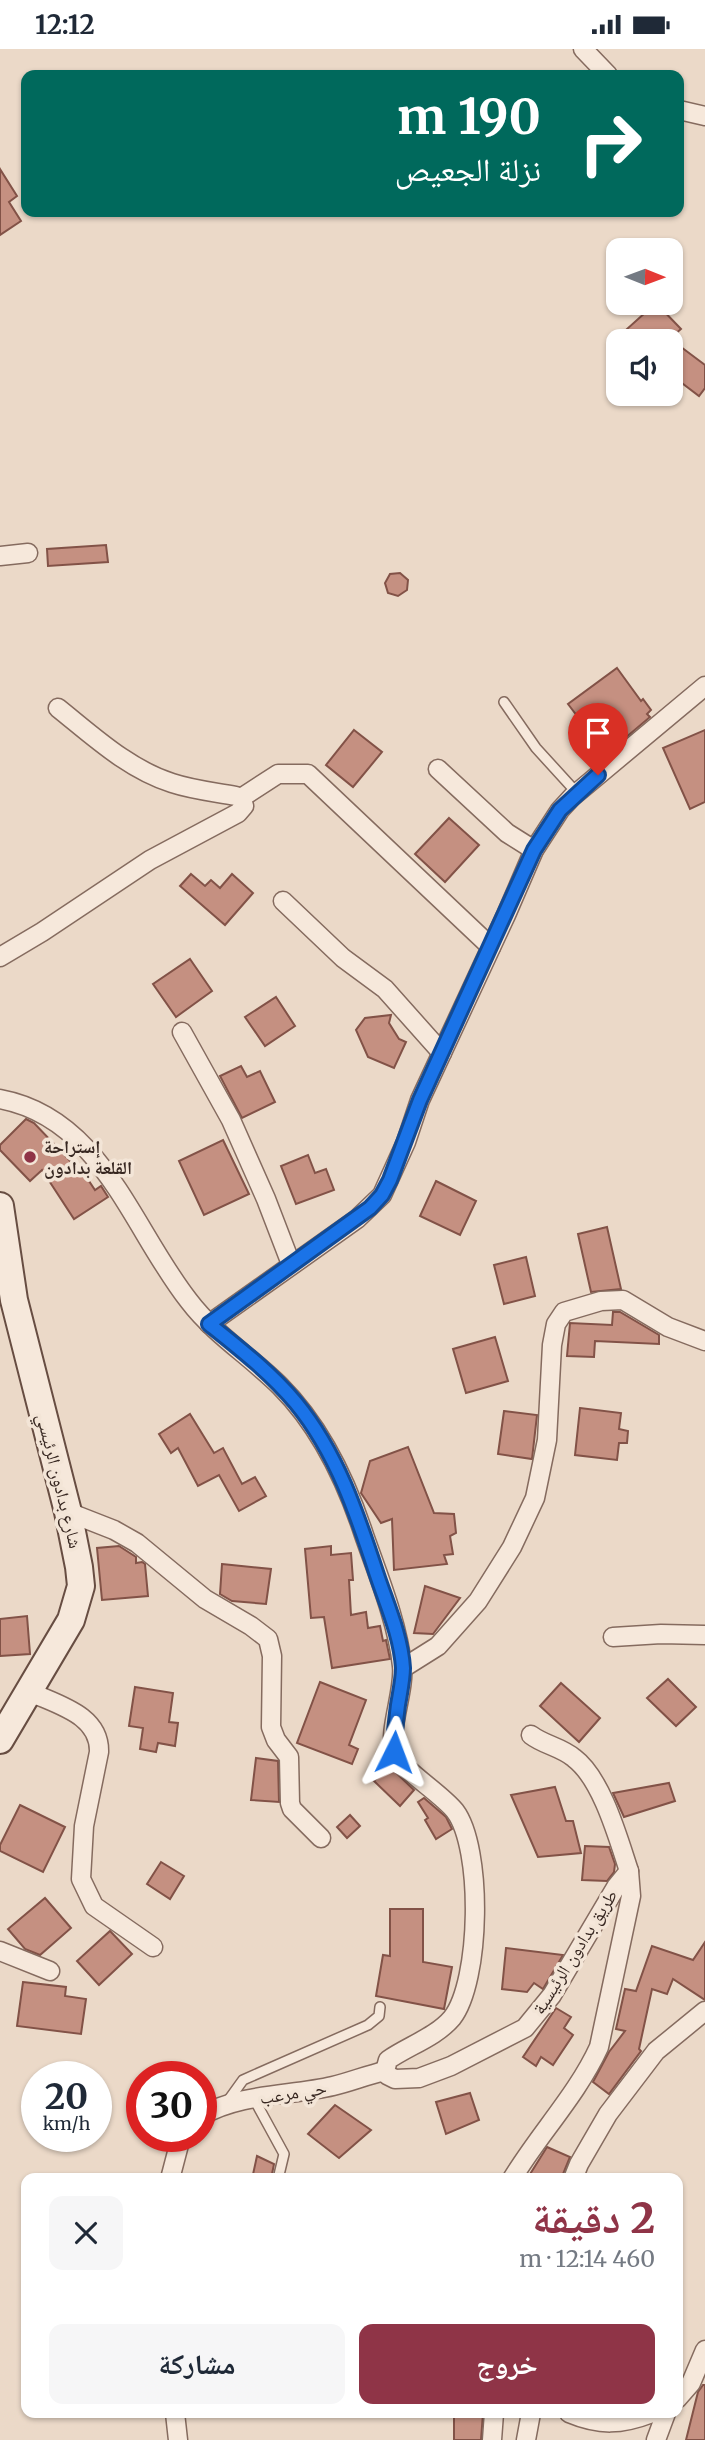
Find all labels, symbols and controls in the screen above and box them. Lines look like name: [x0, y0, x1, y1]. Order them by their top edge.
text: 12:12: [35, 8, 95, 41]
text: 190 m: [397, 86, 541, 147]
icon: right: [565, 98, 656, 189]
text: نزلة الجعيص: [395, 150, 541, 190]
north arrow: [606, 238, 682, 315]
map controls: [606, 238, 683, 406]
button: sound: [606, 329, 683, 406]
pin: [568, 703, 628, 775]
icon: arrive: [579, 714, 617, 752]
place label: إستراحة القلعة بدادون: [44, 1135, 132, 1179]
marker: إستراحة القلعة بدادون: [22, 1149, 38, 1165]
street label: شارع بدادون الرئيسي: [28, 1411, 87, 1551]
position arrow: [357, 1715, 431, 1789]
street label: طريق بدادون الرئيسية: [527, 1885, 622, 2018]
speed limit sign: 30: [126, 2061, 217, 2152]
text: 20: [45, 2075, 88, 2119]
street label: حي مرعب: [258, 2076, 329, 2113]
text: km/h: [43, 2112, 90, 2135]
text: 2 دقيقة: [532, 2192, 655, 2244]
button: close: [49, 2196, 123, 2270]
text: 460 m · 12:14: [519, 2244, 655, 2273]
button: مشاركة: [49, 2324, 345, 2404]
button: خروج: [359, 2324, 655, 2404]

